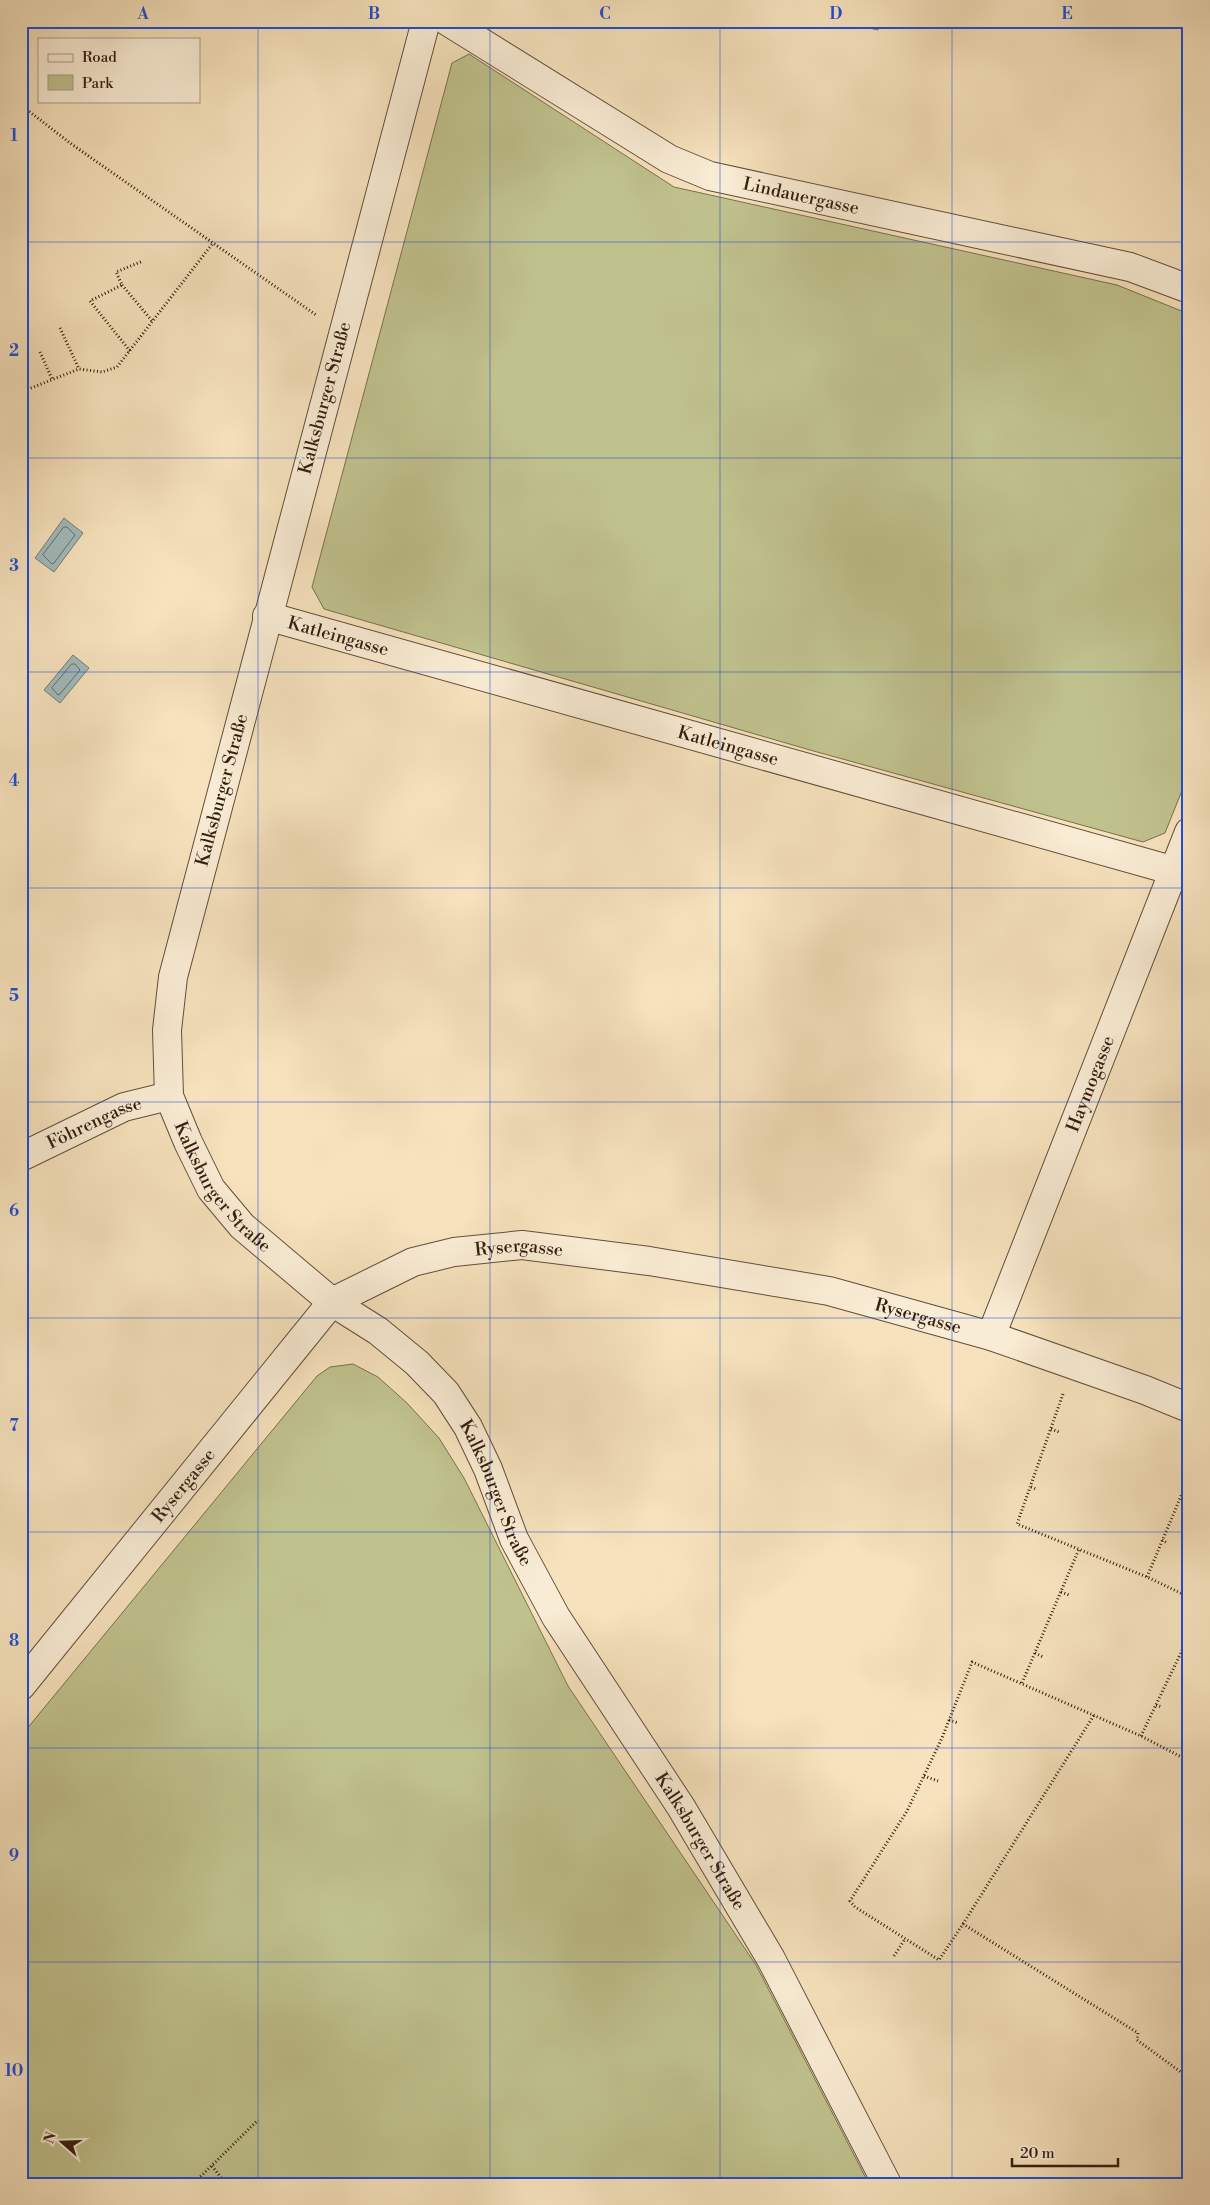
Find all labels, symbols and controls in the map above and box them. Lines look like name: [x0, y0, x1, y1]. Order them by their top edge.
text: A: [136, 4, 149, 24]
text: B: [368, 4, 380, 24]
text: C: [599, 4, 611, 24]
text: D: [830, 4, 843, 24]
text: E: [1061, 4, 1073, 24]
legend: [38, 38, 200, 102]
text: Road: [82, 48, 117, 67]
text: Park: [82, 74, 114, 93]
text: 1: [10, 126, 18, 146]
street label: Lindauergasse: [741, 172, 861, 220]
street label: Kalksburger Straße: [294, 319, 356, 477]
text: 2: [9, 341, 19, 361]
text: 3: [9, 556, 19, 576]
street label: Katleingasse: [285, 611, 391, 661]
street label: Kalksburger Straße: [191, 711, 253, 869]
street label: Katleingasse: [675, 720, 781, 771]
text: 4: [9, 771, 20, 791]
text: 5: [9, 986, 19, 1006]
street label: Haymogasse: [1061, 1032, 1119, 1135]
street label: Föhrengasse: [43, 1092, 144, 1154]
street label: Kalksburger Straße: [169, 1118, 276, 1257]
text: 6: [9, 1201, 19, 1221]
street label: Rysergasse: [474, 1233, 565, 1262]
street label: Rysergasse: [872, 1293, 964, 1339]
street label: Kalksburger Straße: [455, 1415, 538, 1570]
text: 7: [9, 1416, 19, 1436]
street label: Rysergasse: [146, 1444, 220, 1527]
text: 8: [9, 1631, 19, 1651]
street label: Kalksburger Straße: [650, 1768, 751, 1914]
text: 9: [9, 1846, 19, 1866]
text: 10: [5, 2061, 23, 2081]
north arrow: [38, 2118, 88, 2168]
text: N: [40, 2130, 61, 2146]
scale bar: [1012, 2135, 1119, 2167]
text: 20 m: [1020, 2144, 1055, 2163]

